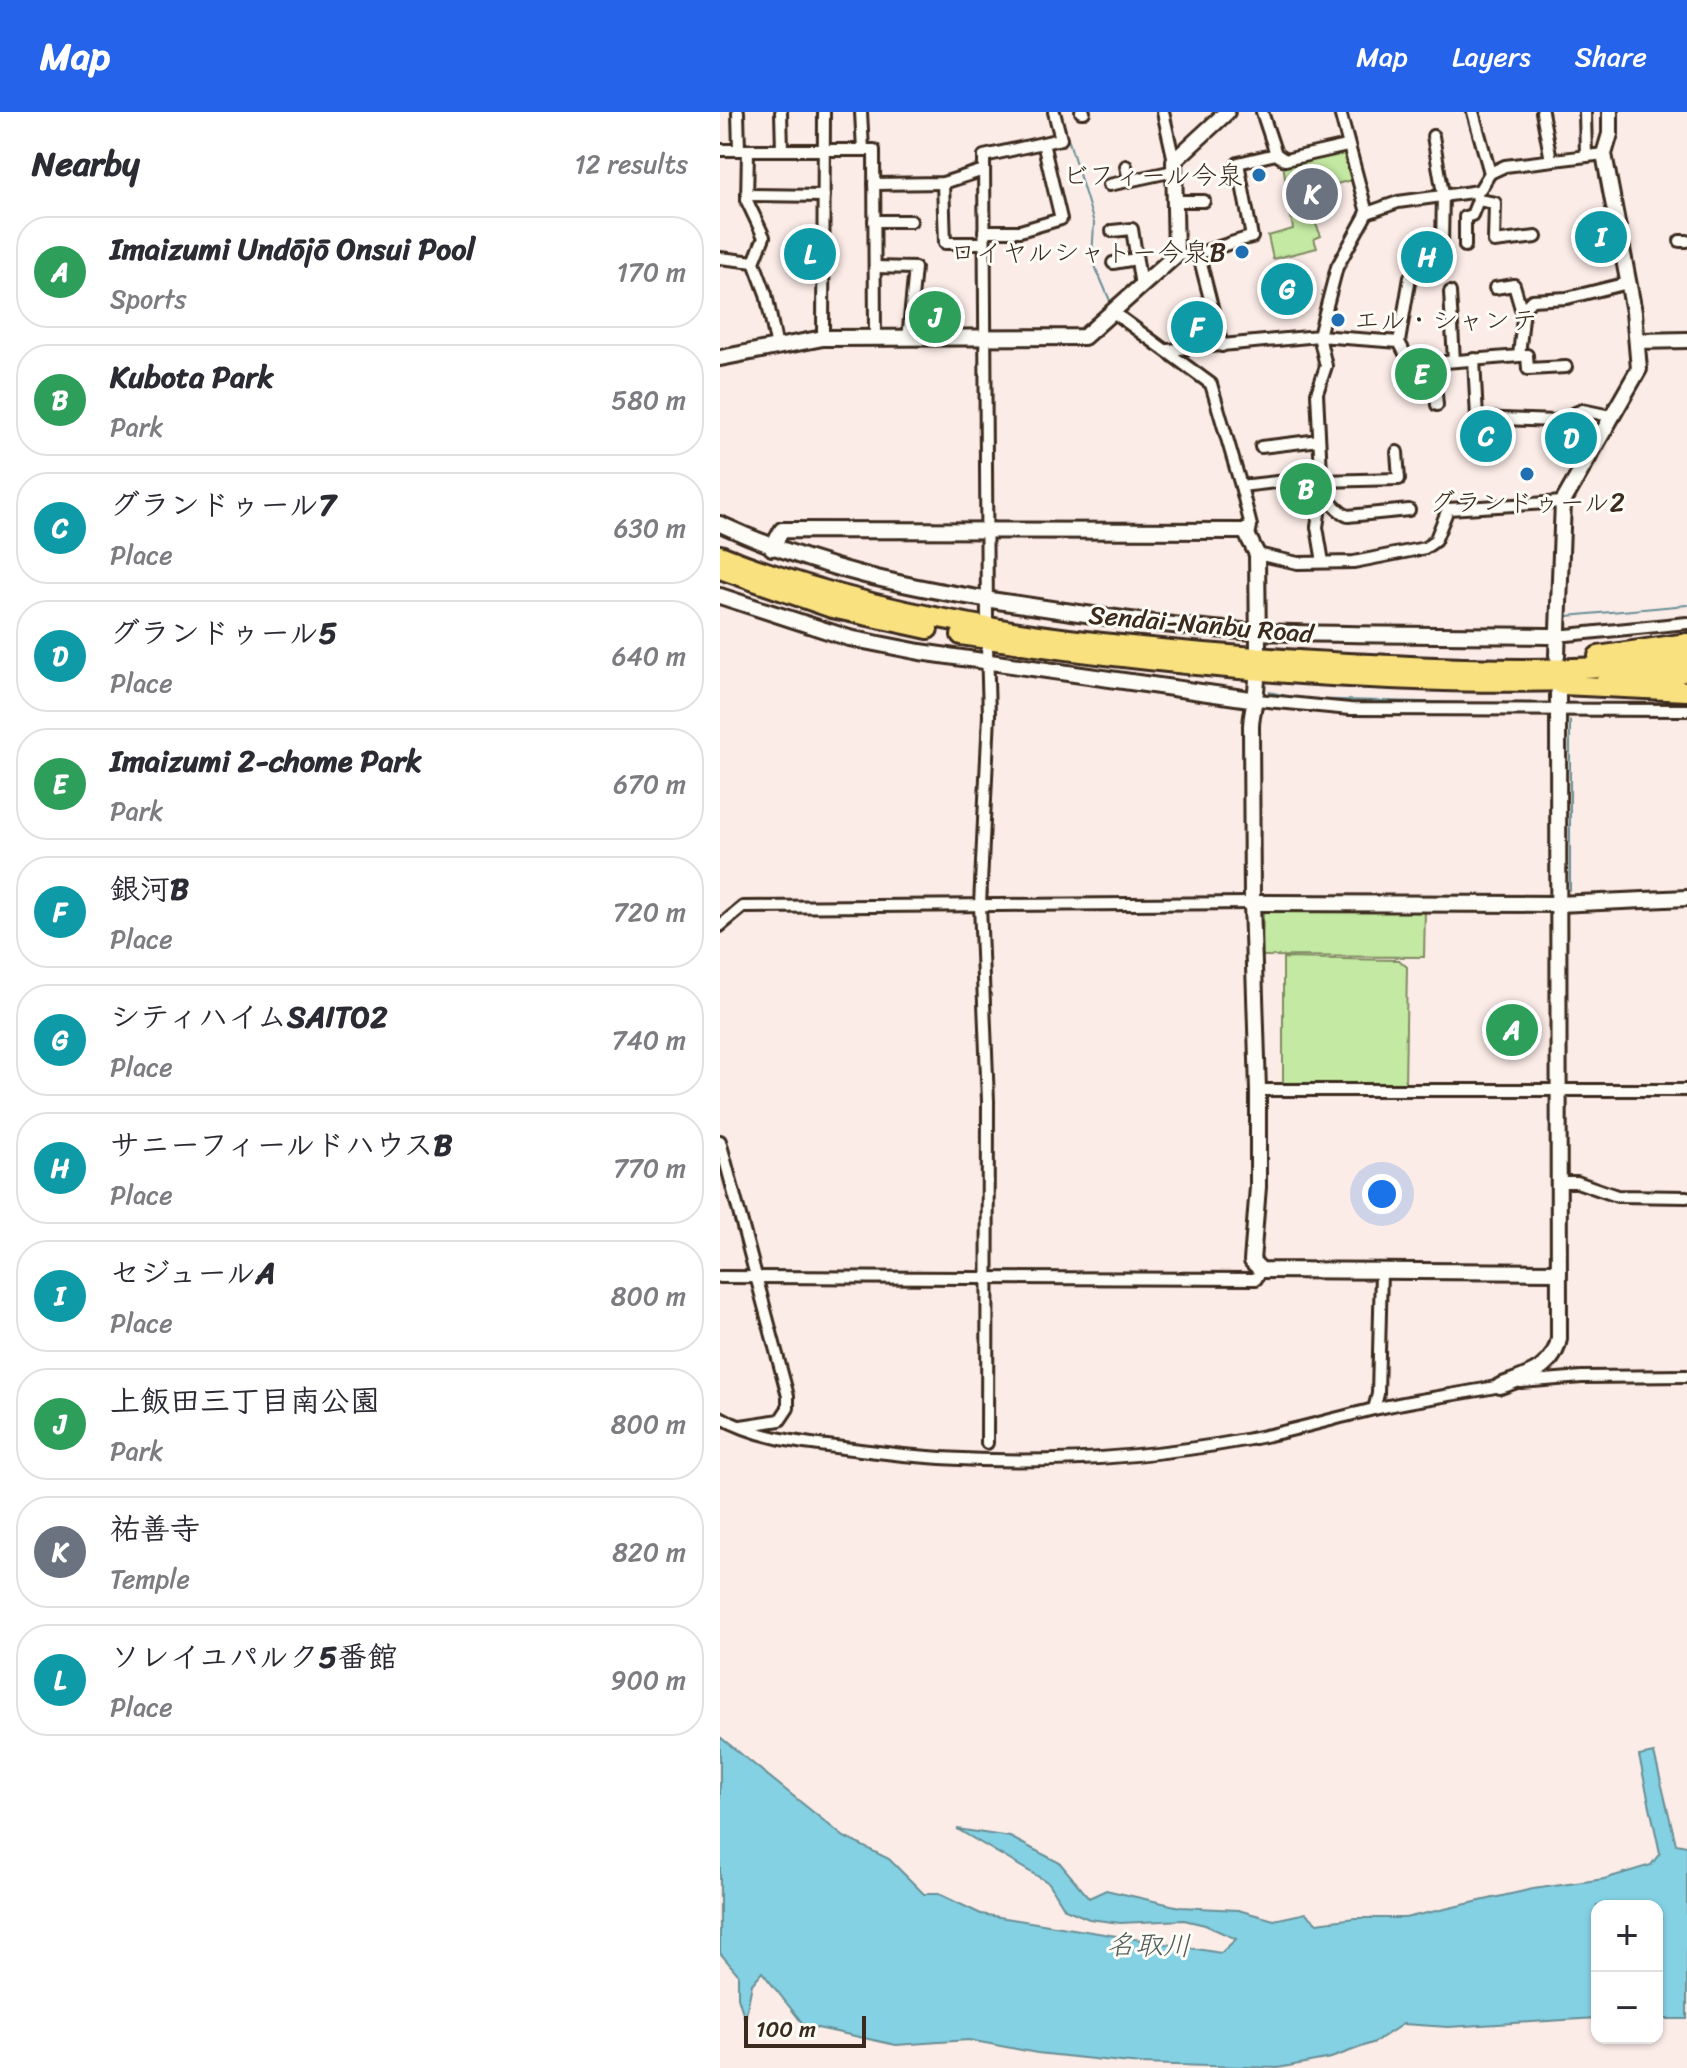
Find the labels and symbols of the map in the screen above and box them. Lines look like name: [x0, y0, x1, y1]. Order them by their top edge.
place label: ビフィール今泉: [1063, 152, 1243, 198]
pin: K: [1286, 164, 1338, 224]
marker: ビフィール今泉: [1250, 166, 1268, 184]
pin: I: [1575, 207, 1627, 267]
pin: L: [784, 224, 836, 284]
pin: H: [1401, 227, 1453, 287]
place label: ロイヤルシャトー今泉B: [950, 229, 1226, 275]
marker: ロイヤルシャトー今泉B: [1233, 243, 1251, 261]
pin: G: [1261, 259, 1313, 319]
pin: J: [909, 287, 961, 347]
pin: F: [1171, 297, 1223, 357]
place label: エル・シャンテ: [1354, 297, 1538, 343]
marker: エル・シャンテ: [1329, 311, 1347, 329]
pin: E: [1395, 344, 1447, 404]
pin: C: [1460, 406, 1512, 466]
pin: D: [1545, 408, 1597, 468]
pin: B: [1280, 459, 1332, 519]
marker: グランドゥール2: [1518, 465, 1536, 483]
place label: グランドゥール2: [1429, 479, 1625, 525]
street label: Sendai-Nanbu Road: [1087, 591, 1317, 657]
pin: A: [1486, 1000, 1538, 1060]
your location: [1362, 1174, 1402, 1214]
water label: 名取川: [1107, 1920, 1191, 1970]
scale bar: [744, 2012, 866, 2048]

